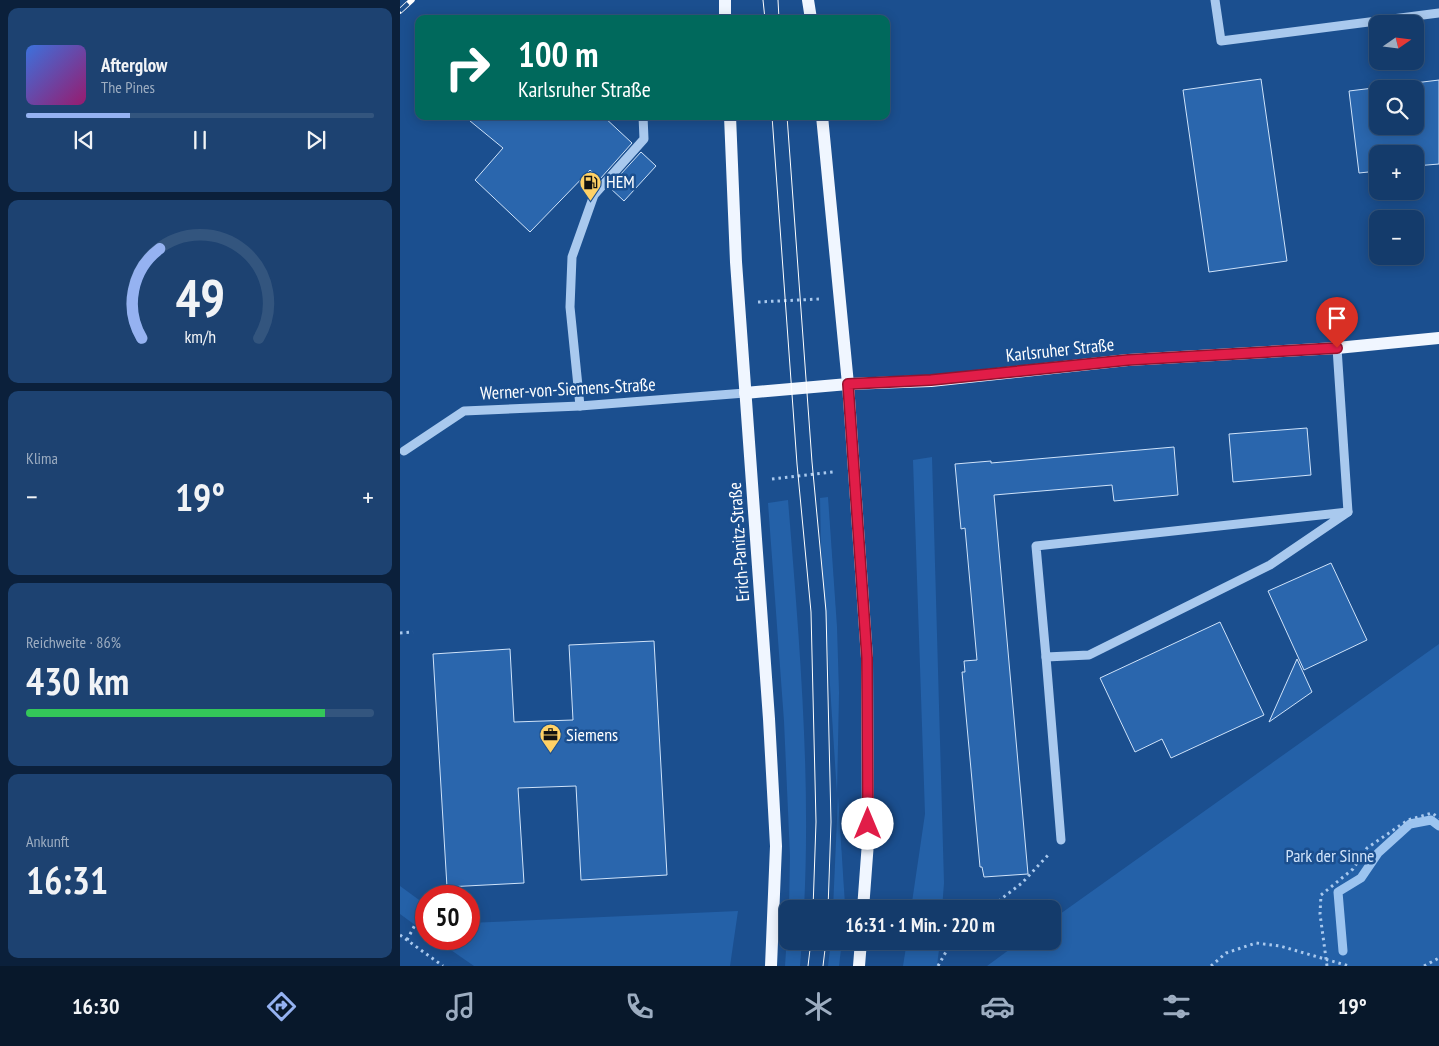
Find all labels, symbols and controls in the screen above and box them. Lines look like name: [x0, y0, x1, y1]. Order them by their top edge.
north arrow: [1369, 15, 1424, 70]
map controls: [1369, 15, 1424, 265]
text: 100 m: [518, 31, 599, 77]
icon: right: [435, 35, 500, 100]
text: Afterglow: [101, 53, 167, 77]
text: Karlsruher Straße: [518, 75, 651, 103]
text: The Pines: [101, 77, 155, 97]
button: search: [1369, 80, 1424, 135]
icon: previous: [70, 126, 98, 154]
icon: pause: [186, 126, 214, 154]
icon: next: [302, 126, 330, 154]
button: +: [1369, 145, 1424, 200]
fuel station icon: HEM: [578, 170, 602, 201]
place label: HEM: [606, 170, 635, 193]
button: −: [1369, 210, 1424, 265]
text: 49: [175, 264, 225, 331]
pin: [1316, 297, 1358, 348]
icon: arrive: [1323, 304, 1351, 332]
text: km/h: [184, 325, 216, 348]
street label: Karlsruher Straße: [1005, 332, 1115, 367]
street label: Werner-von-Siemens-Straße: [480, 372, 656, 405]
text: Klima: [26, 448, 58, 468]
text: 19°: [175, 472, 225, 521]
text: −: [26, 478, 38, 515]
text: +: [362, 478, 374, 515]
street label: Erich-Panitz-Straße: [723, 481, 754, 603]
text: Reichweite · 86%: [26, 632, 121, 652]
text: 430 km: [26, 656, 129, 705]
office icon: Siemens: [538, 723, 562, 754]
place label: Siemens: [566, 723, 618, 746]
position arrow: [841, 797, 893, 849]
text: Ankunft: [26, 831, 69, 851]
park label: Park der Sinne: [1286, 844, 1374, 867]
text: 16:31: [26, 855, 108, 904]
speed limit sign: 50: [415, 885, 480, 950]
text: 16:31 · 1 Min. · 220 m: [845, 913, 995, 937]
icon: directions: [264, 989, 299, 1024]
icon: music: [443, 989, 478, 1024]
icon: phone: [622, 989, 657, 1024]
icon: climate: [801, 989, 836, 1024]
icon: car: [980, 989, 1015, 1024]
icon: filters: [1159, 989, 1194, 1024]
text: 16:30: [72, 992, 120, 1020]
text: 19°: [1338, 992, 1367, 1020]

